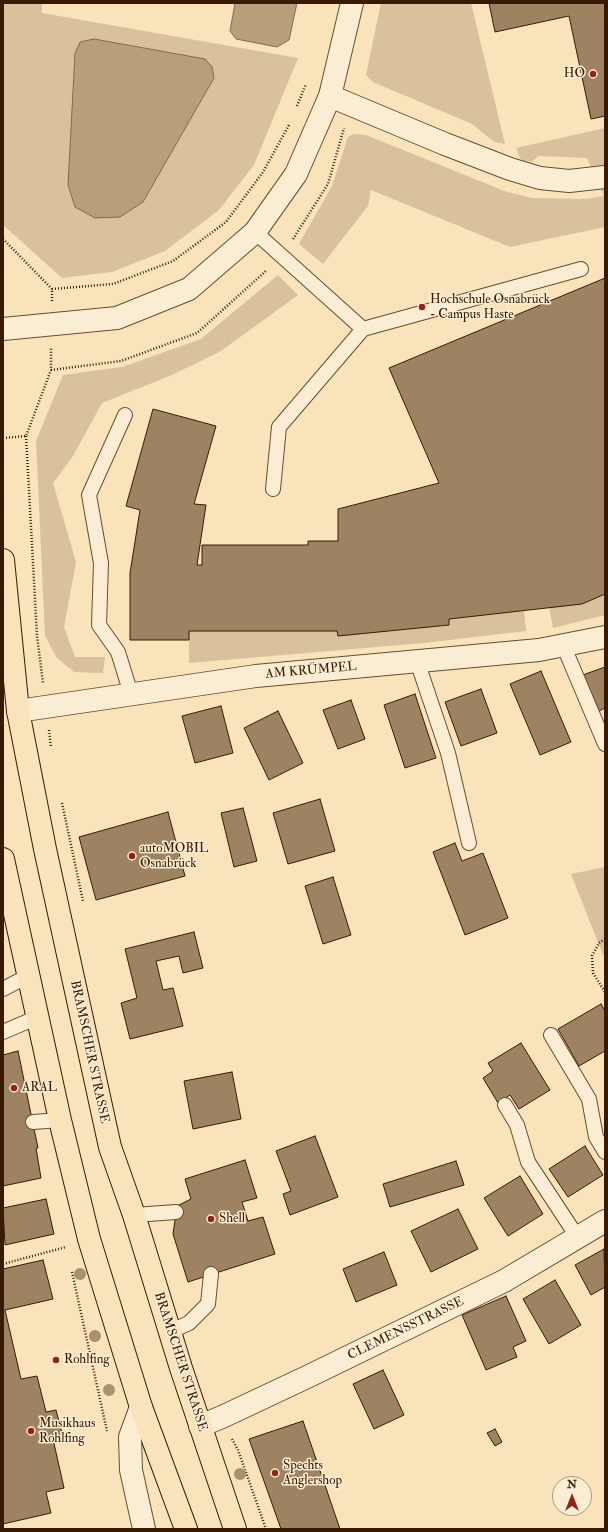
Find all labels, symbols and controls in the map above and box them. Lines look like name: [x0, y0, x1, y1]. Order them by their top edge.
place label: HO: [564, 66, 585, 82]
marker: HO: [588, 69, 598, 79]
place label: Hochschule Osnabrück - Campus Haste: [430, 292, 550, 323]
marker: Hochschule Osnabrück - Campus Haste: [417, 302, 427, 312]
street label: AM KRÜMPEL: [265, 659, 357, 683]
place label: autoMOBIL Osnabrück: [140, 841, 208, 872]
marker: autoMOBIL Osnabrück: [127, 851, 137, 861]
street label: BRAMSCHER STRASSE: [66, 979, 112, 1125]
place label: ARAL: [22, 1080, 57, 1096]
marker: ARAL: [9, 1083, 19, 1093]
place label: Shell: [219, 1211, 245, 1227]
marker: Shell: [206, 1214, 216, 1224]
street label: BRAMSCHER STRASSE: [150, 1290, 210, 1434]
street label: CLEMENSSTRASSE: [345, 1294, 467, 1364]
place label: Rohlfing: [64, 1352, 110, 1368]
marker: Rohlfing: [51, 1355, 61, 1365]
place label: Musikhaus Rohlfing: [39, 1416, 96, 1447]
marker: Musikhaus Rohlfing: [26, 1426, 36, 1436]
place label: Spechts Anglershop: [283, 1458, 342, 1489]
marker: Spechts Anglershop: [270, 1468, 280, 1478]
north arrow: [552, 1476, 592, 1516]
text: N: [567, 1478, 577, 1491]

